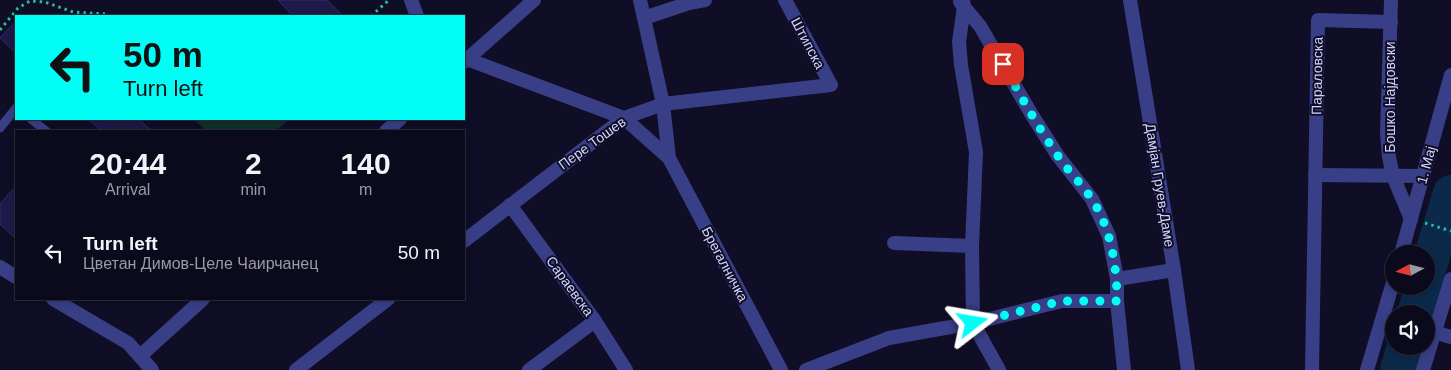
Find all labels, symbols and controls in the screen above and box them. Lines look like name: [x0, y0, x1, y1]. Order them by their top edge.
street label: Штипска: [788, 15, 828, 72]
icon: left: [40, 35, 105, 100]
text: 50 m: [123, 35, 203, 74]
street label: Параловска: [1308, 37, 1326, 115]
street label: Бошко Најдовски: [1382, 41, 1398, 153]
pin: [982, 43, 1024, 85]
icon: arrive: [989, 50, 1017, 78]
text: Turn left: [123, 76, 203, 101]
street label: Пере Тошев: [555, 113, 629, 173]
street label: Дамјан Груев-Даме: [1142, 122, 1178, 248]
street label: 1. Мај: [1413, 144, 1439, 186]
text: 20:44: [89, 147, 166, 180]
text: 2: [245, 147, 262, 180]
text: 140: [341, 147, 391, 180]
text: Arrival: [105, 181, 150, 198]
text: min: [240, 181, 266, 198]
text: m: [359, 181, 372, 198]
street label: Брегалничка: [699, 224, 752, 304]
text: Turn left: [83, 233, 158, 254]
icon: left: [40, 239, 68, 267]
text: 50 m: [398, 242, 440, 263]
north arrow: [1385, 245, 1435, 295]
map controls: [1385, 245, 1435, 355]
street label: Сараевска: [543, 253, 597, 319]
text: Цветан Димов-Целе Чаирчанец: [83, 255, 318, 272]
position arrow: [946, 296, 998, 348]
button: sound: [1385, 305, 1435, 355]

